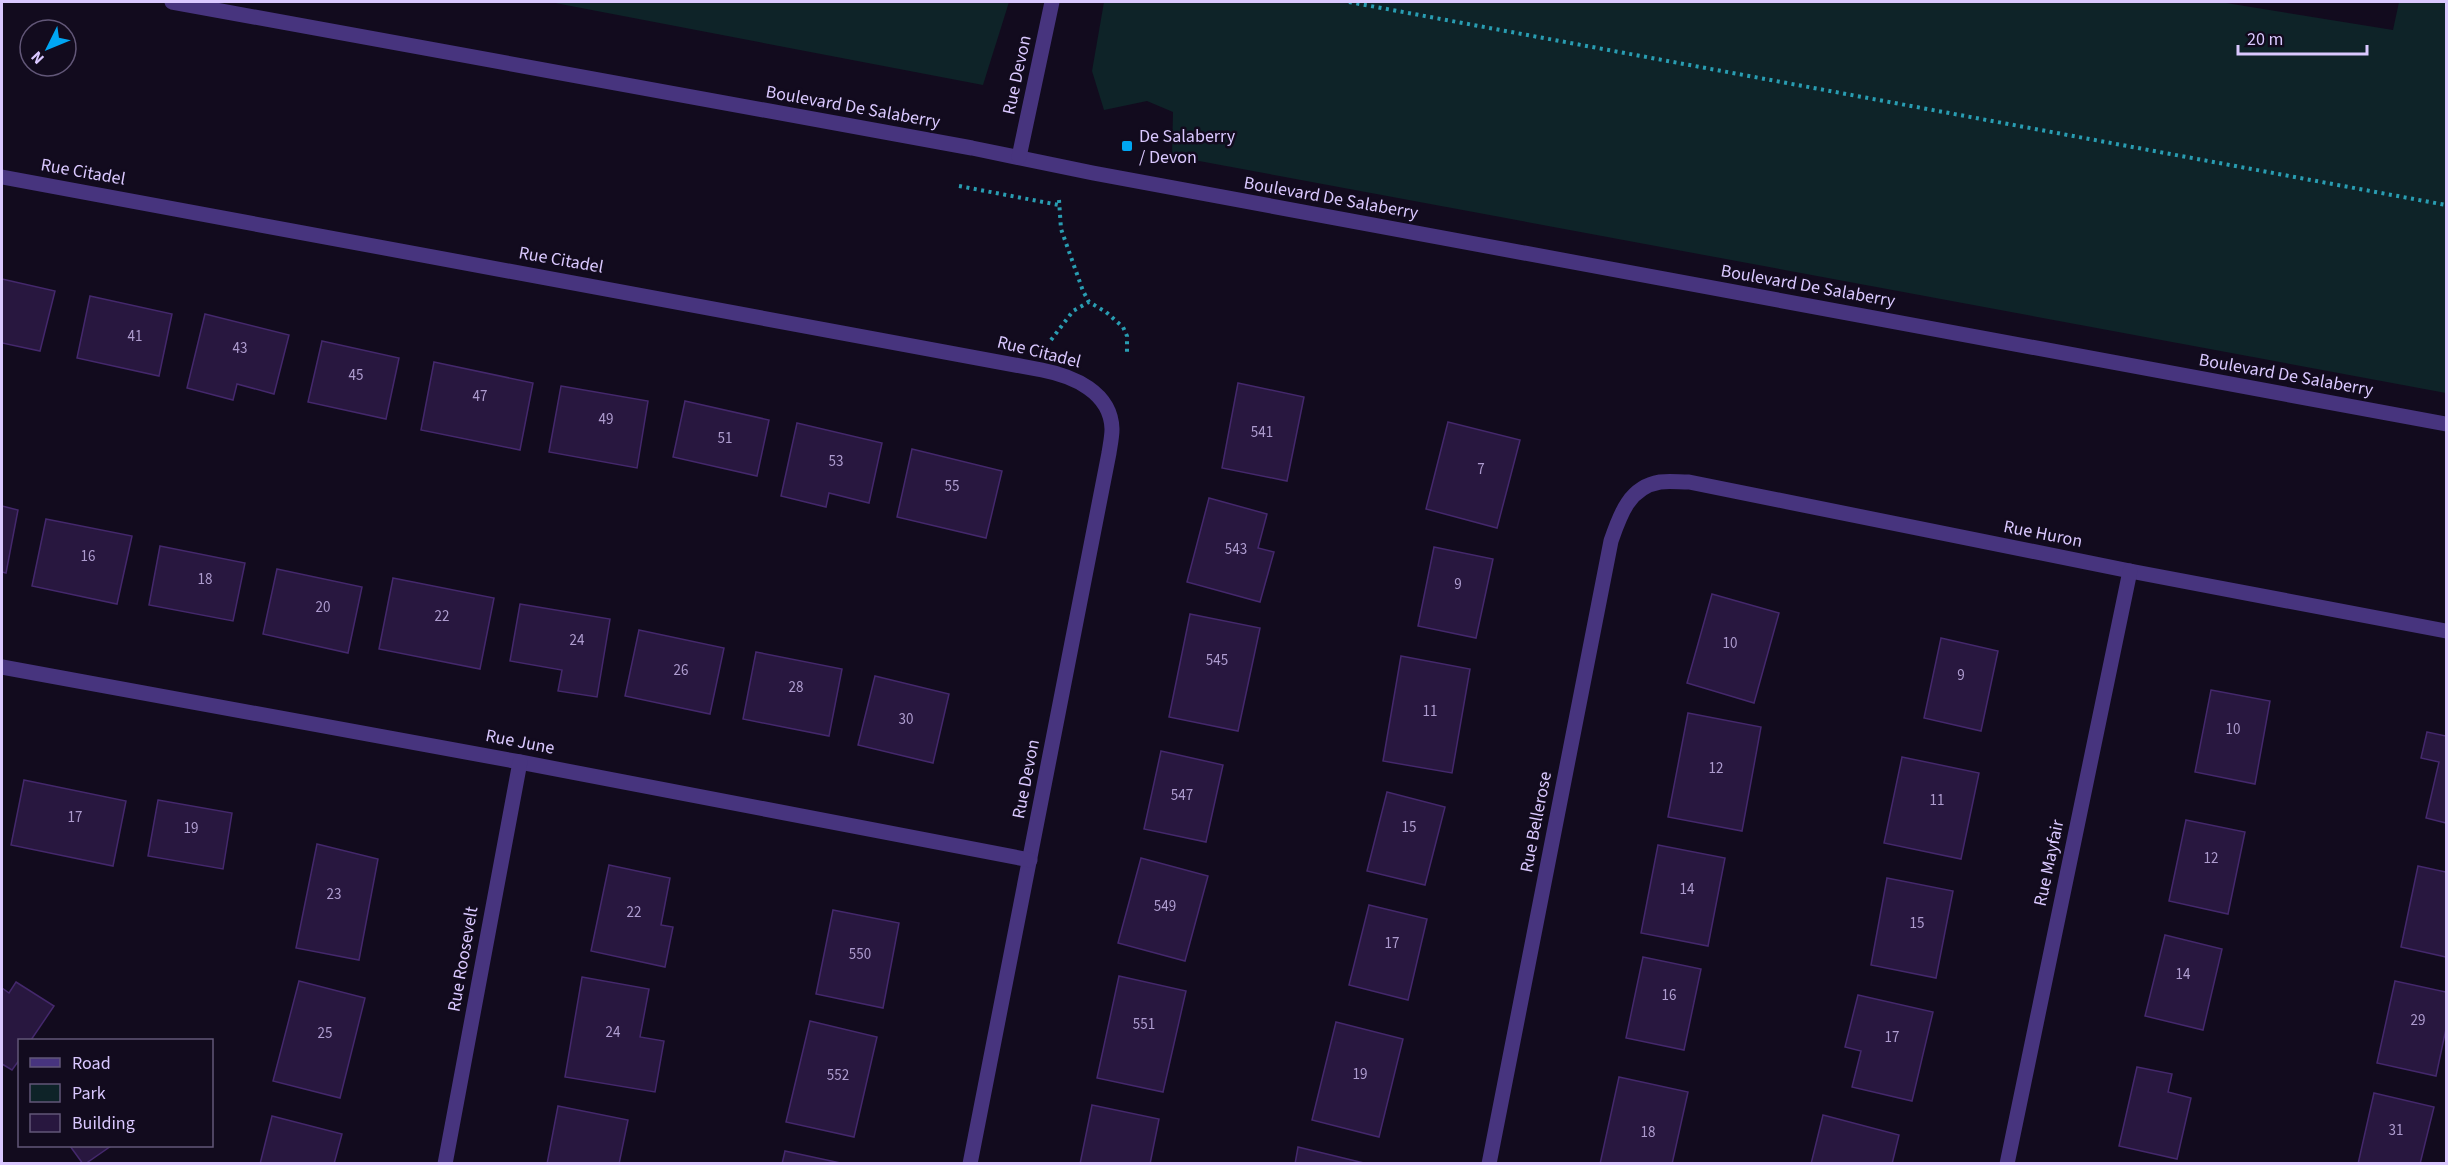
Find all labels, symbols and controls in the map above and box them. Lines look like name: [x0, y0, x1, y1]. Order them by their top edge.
north arrow: [18, 18, 78, 78]
scale bar: [2238, 18, 2367, 56]
text: 20 m: [2247, 27, 2283, 52]
street label: Rue Devon: [996, 33, 1038, 117]
text: N: [26, 46, 49, 69]
street label: Boulevard De Salaberry: [764, 79, 943, 135]
place label: De Salaberry / Devon: [1139, 124, 1236, 170]
marker: De Salaberry / Devon: [1120, 139, 1134, 153]
street label: Rue Citadel: [39, 152, 127, 192]
street label: Boulevard De Salaberry: [1242, 170, 1421, 226]
street label: Rue Citadel: [517, 240, 605, 280]
street label: Boulevard De Salaberry: [1719, 258, 1898, 314]
house number: 41: [128, 326, 142, 347]
street label: Rue Citadel: [994, 330, 1084, 374]
house number: 43: [233, 338, 247, 359]
street label: Boulevard De Salaberry: [2197, 347, 2376, 403]
house number: 45: [349, 365, 363, 386]
house number: 47: [473, 386, 487, 407]
house number: 49: [599, 409, 613, 430]
house number: 541: [1251, 422, 1273, 443]
house number: 51: [718, 428, 732, 449]
house number: 53: [829, 451, 843, 472]
house number: 7: [1477, 459, 1485, 480]
house number: 55: [945, 476, 959, 497]
street label: Rue Huron: [2001, 514, 2085, 554]
house number: 543: [1225, 539, 1247, 560]
house number: 16: [81, 546, 95, 567]
house number: 18: [198, 569, 212, 590]
house number: 9: [1454, 574, 1462, 595]
house number: 20: [316, 597, 330, 618]
house number: 22: [435, 606, 449, 627]
house number: 24: [570, 630, 585, 651]
house number: 10: [1723, 633, 1737, 654]
house number: 545: [1206, 650, 1228, 671]
house number: 26: [674, 660, 688, 681]
house number: 9: [1957, 665, 1965, 686]
house number: 28: [789, 677, 803, 698]
house number: 11: [1423, 701, 1437, 722]
house number: 30: [899, 709, 913, 730]
house number: 10: [2226, 719, 2240, 740]
street label: Rue June: [483, 723, 557, 761]
street label: Rue Devon: [1006, 737, 1046, 821]
house number: 12: [1709, 758, 1723, 779]
street label: Rue Bellerose: [1514, 769, 1558, 875]
house number: 547: [1171, 785, 1193, 806]
house number: 11: [1930, 790, 1944, 811]
house number: 17: [68, 807, 82, 828]
house number: 15: [1402, 817, 1416, 838]
street label: Rue Mayfair: [2028, 817, 2071, 909]
house number: 19: [184, 818, 198, 839]
house number: 12: [2204, 848, 2218, 869]
house number: 14: [1680, 879, 1695, 900]
house number: 23: [327, 884, 341, 905]
house number: 549: [1154, 896, 1176, 917]
house number: 22: [627, 902, 641, 923]
street label: Rue Roosevelt: [441, 904, 485, 1014]
house number: 15: [1910, 913, 1924, 934]
house number: 17: [1385, 933, 1399, 954]
house number: 550: [849, 944, 871, 965]
house number: 14: [2176, 964, 2191, 985]
house number: 16: [1662, 985, 1676, 1006]
house number: 29: [2411, 1010, 2425, 1031]
house number: 551: [1133, 1014, 1155, 1035]
house number: 24: [606, 1022, 621, 1043]
house number: 25: [318, 1023, 332, 1044]
house number: 17: [1885, 1027, 1899, 1048]
legend: [18, 1039, 213, 1147]
text: Road: [72, 1051, 111, 1076]
house number: 19: [1353, 1064, 1367, 1085]
house number: 552: [827, 1065, 849, 1086]
text: Park: [72, 1081, 106, 1106]
text: Building: [72, 1111, 135, 1136]
house number: 31: [2389, 1120, 2403, 1141]
house number: 18: [1641, 1122, 1655, 1143]

